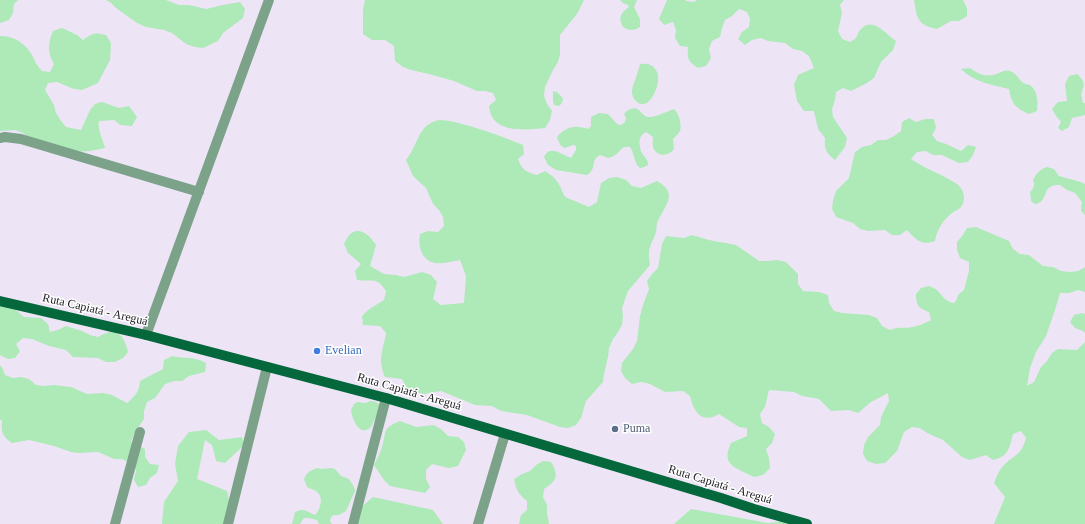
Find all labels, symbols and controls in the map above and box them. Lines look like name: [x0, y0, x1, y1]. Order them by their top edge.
street label: Ruta Capiatá - Areguá: [41, 291, 149, 329]
place label: Evelian: [325, 344, 362, 358]
marker: Evelian: [312, 346, 322, 356]
street label: Ruta Capiatá - Areguá: [355, 370, 463, 414]
place label: Puma: [623, 422, 650, 436]
marker: Puma: [610, 424, 620, 434]
street label: Ruta Capiatá - Areguá: [666, 462, 774, 508]

